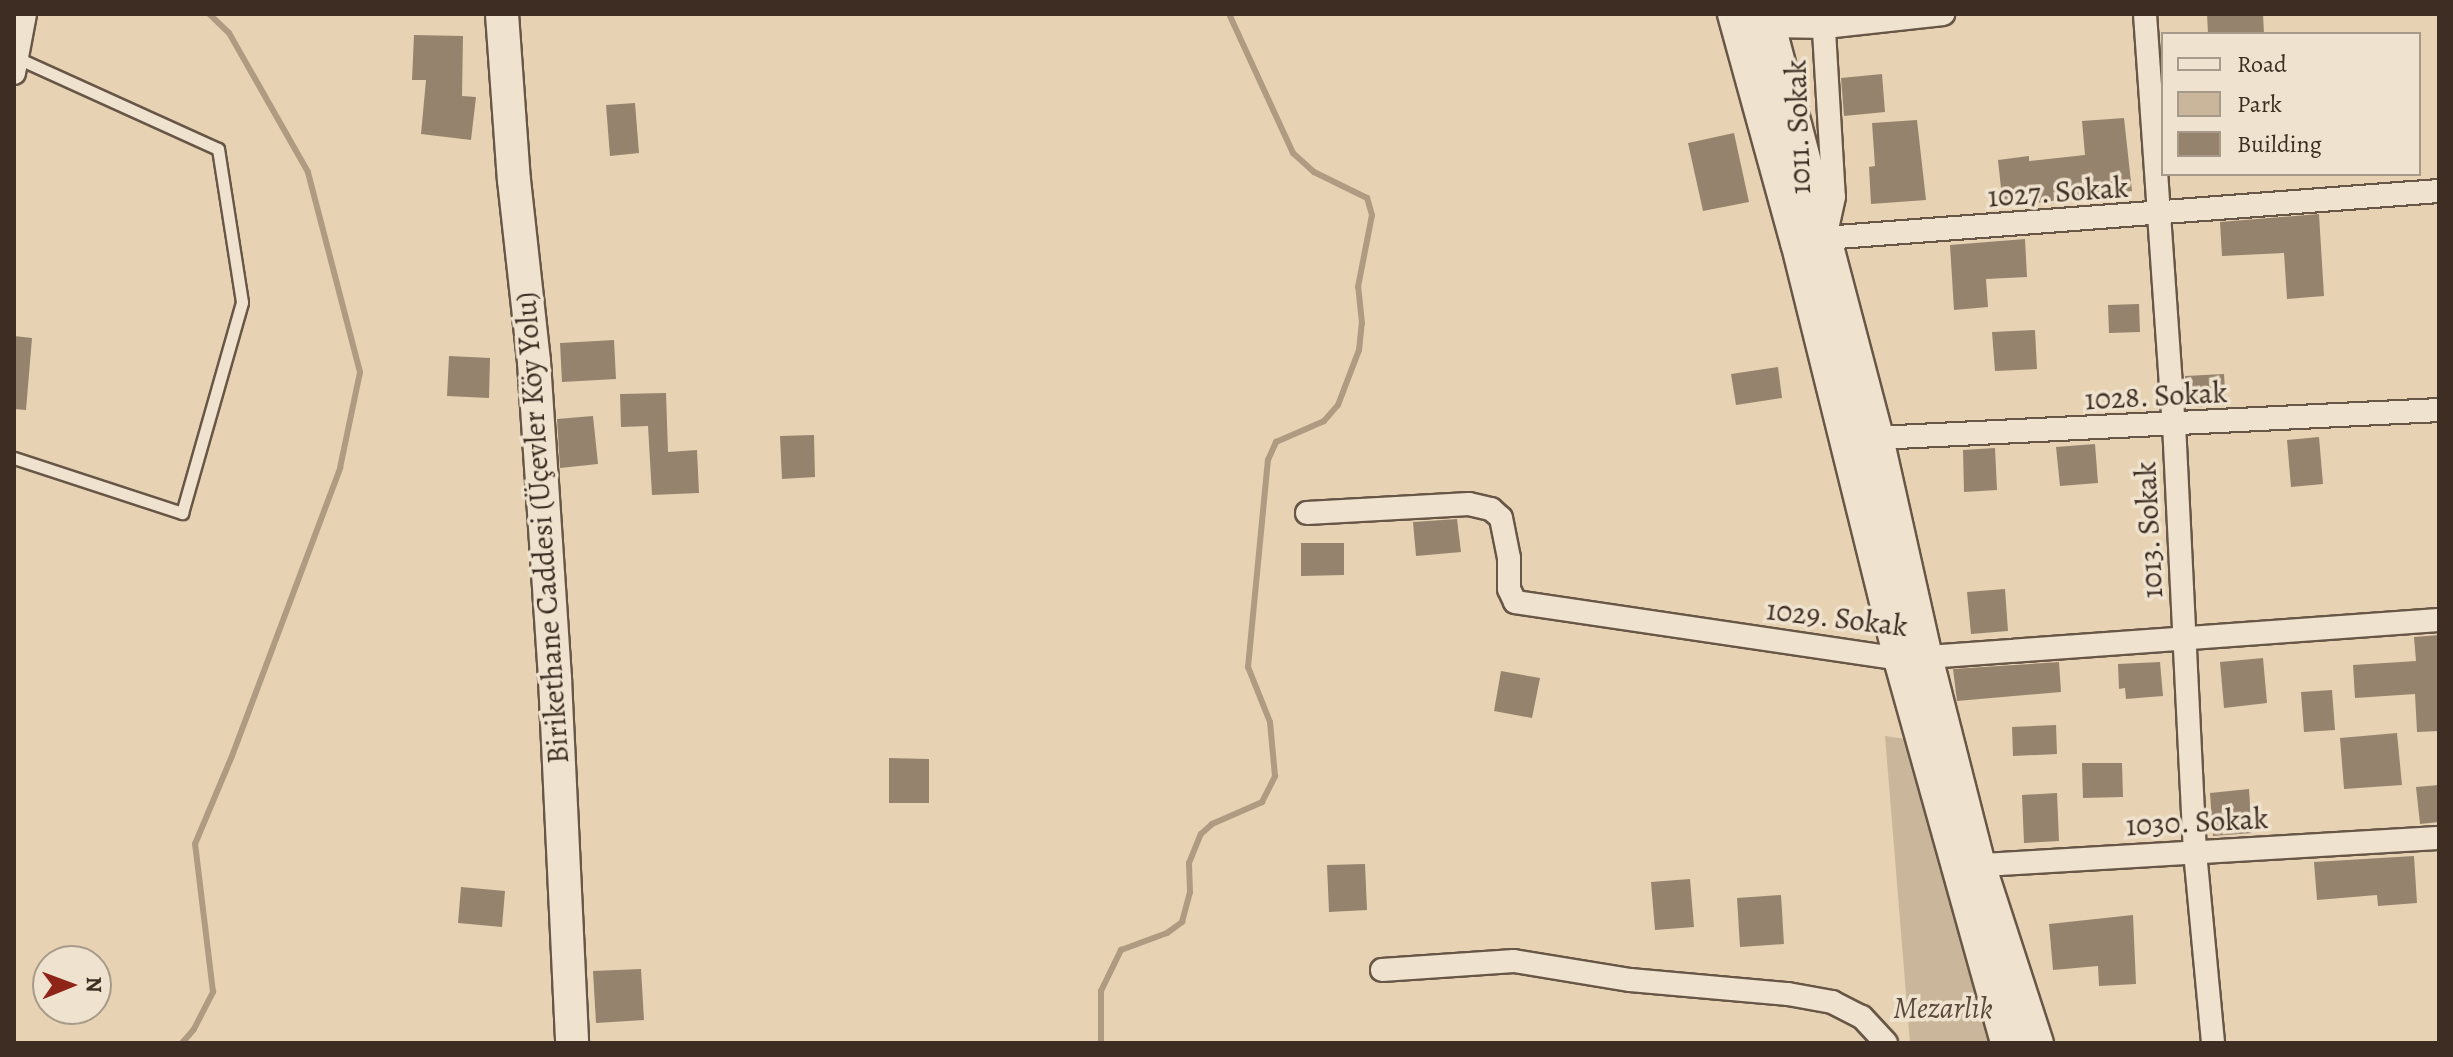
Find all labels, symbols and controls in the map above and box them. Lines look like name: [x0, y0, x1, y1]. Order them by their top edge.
legend: [2161, 32, 2421, 176]
text: Road: [2237, 48, 2287, 80]
street label: 1011. Sokak: [1778, 59, 1818, 195]
text: Park: [2237, 88, 2282, 120]
text: Building: [2237, 128, 2322, 160]
street label: 1027. Sokak: [1986, 169, 2130, 215]
street label: Birikethane Caddesi (Üçevler Köy Yolu): [508, 291, 576, 765]
street label: 1028. Sokak: [2083, 374, 2229, 418]
street label: 1013. Sokak: [2127, 460, 2171, 600]
street label: 1029. Sokak: [1764, 591, 1910, 645]
street label: 1030. Sokak: [2125, 800, 2269, 844]
north arrow: [32, 945, 112, 1025]
text: N: [79, 976, 109, 993]
park label: Mezarlık: [1893, 990, 1993, 1026]

